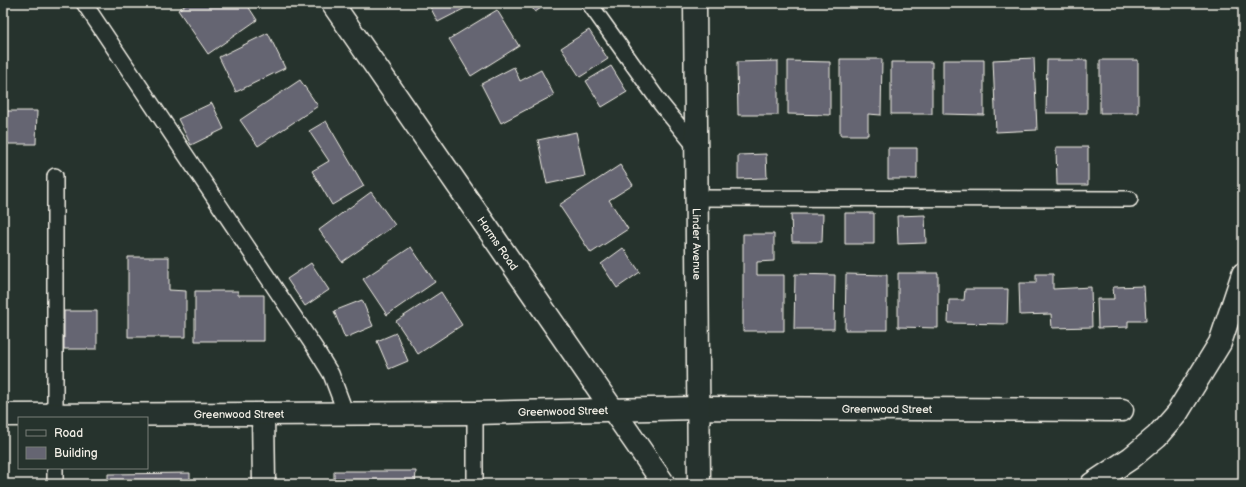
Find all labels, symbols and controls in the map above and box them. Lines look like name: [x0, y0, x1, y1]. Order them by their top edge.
street label: Linder Avenue: [690, 208, 703, 280]
street label: Harms Road: [474, 214, 521, 273]
street label: Greenwood Street: [842, 403, 933, 416]
street label: Greenwood Street: [518, 404, 609, 419]
street label: Greenwood Street: [194, 408, 285, 421]
legend: [18, 417, 148, 469]
text: Road: [54, 426, 83, 441]
text: Building: [54, 446, 98, 461]

